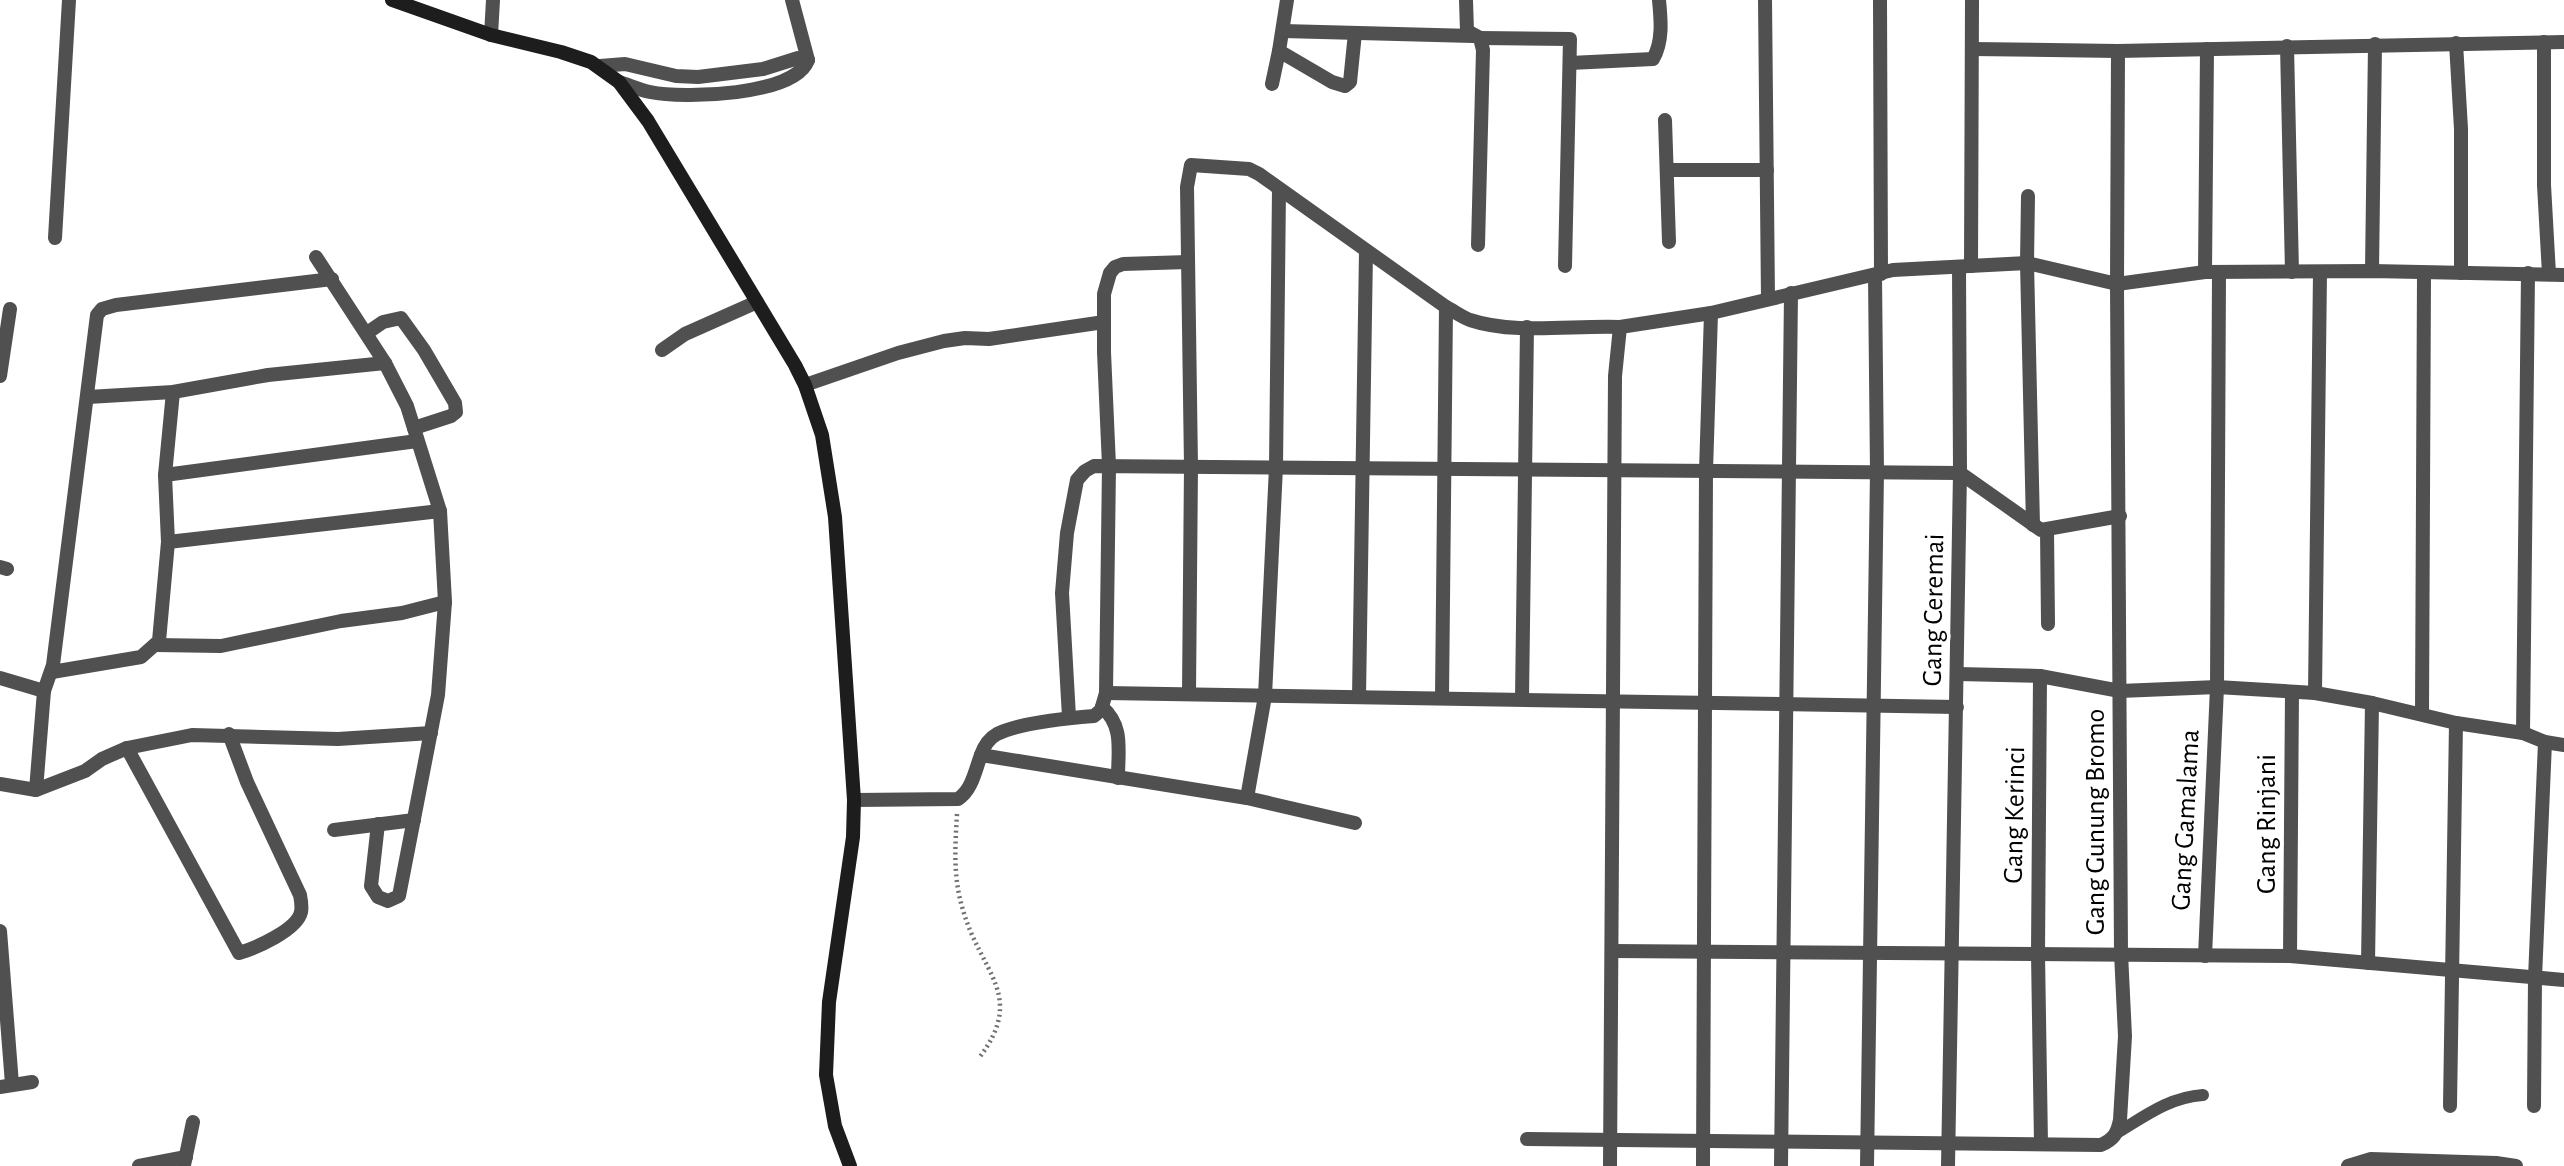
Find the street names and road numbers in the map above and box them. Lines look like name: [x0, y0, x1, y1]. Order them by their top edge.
street label: Gang Ceremai: [1919, 533, 1949, 687]
street label: Gang Gunung Bromo: [2082, 709, 2110, 935]
street label: Gang Gamalama: [2167, 729, 2205, 911]
street label: Gang Kerinci: [2000, 746, 2030, 884]
street label: Gang Rinjani: [2253, 754, 2281, 894]

